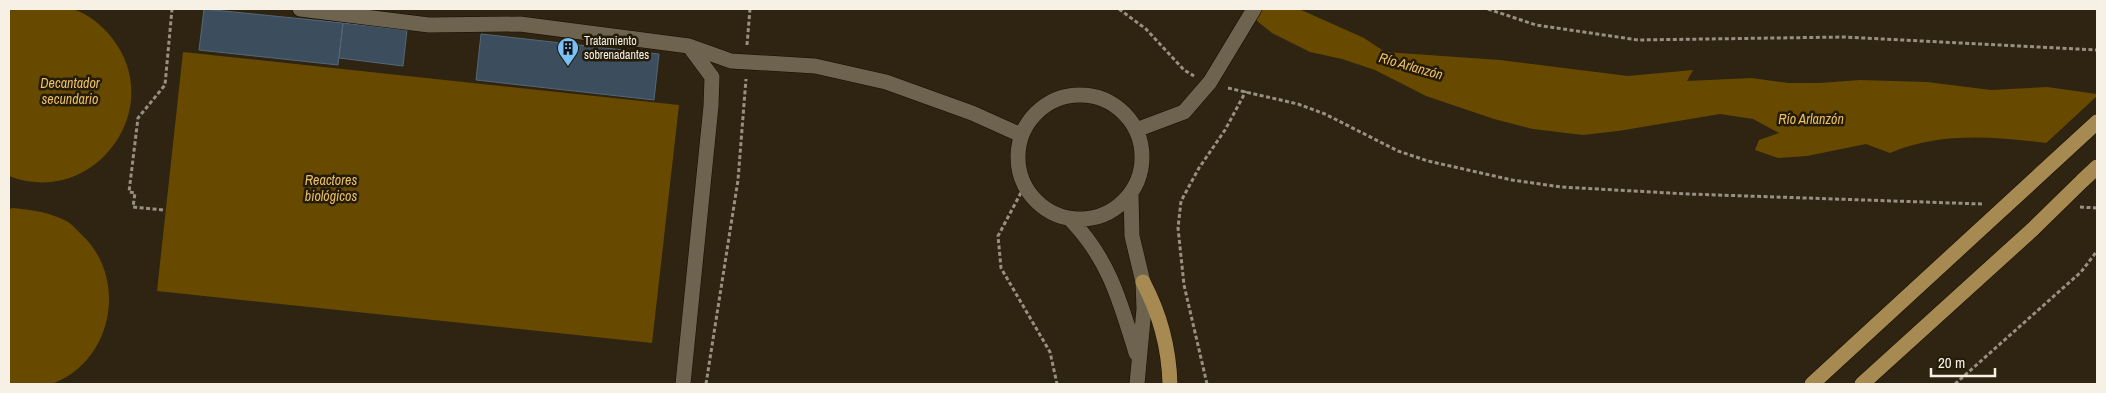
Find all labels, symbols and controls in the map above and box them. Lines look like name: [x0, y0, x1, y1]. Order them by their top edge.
place label: Tratamiento sobrenadantes: [584, 33, 649, 63]
building icon: Tratamiento sobrenadantes: [556, 36, 580, 67]
water label: Río Arlanzón: [1377, 48, 1445, 84]
water label: Decantador secundario: [40, 74, 101, 108]
water label: Río Arlanzón: [1778, 110, 1844, 128]
water label: Reactores biológicos: [305, 171, 357, 205]
scale bar: [1931, 346, 1995, 378]
text: 20 m: [1938, 352, 1965, 373]

